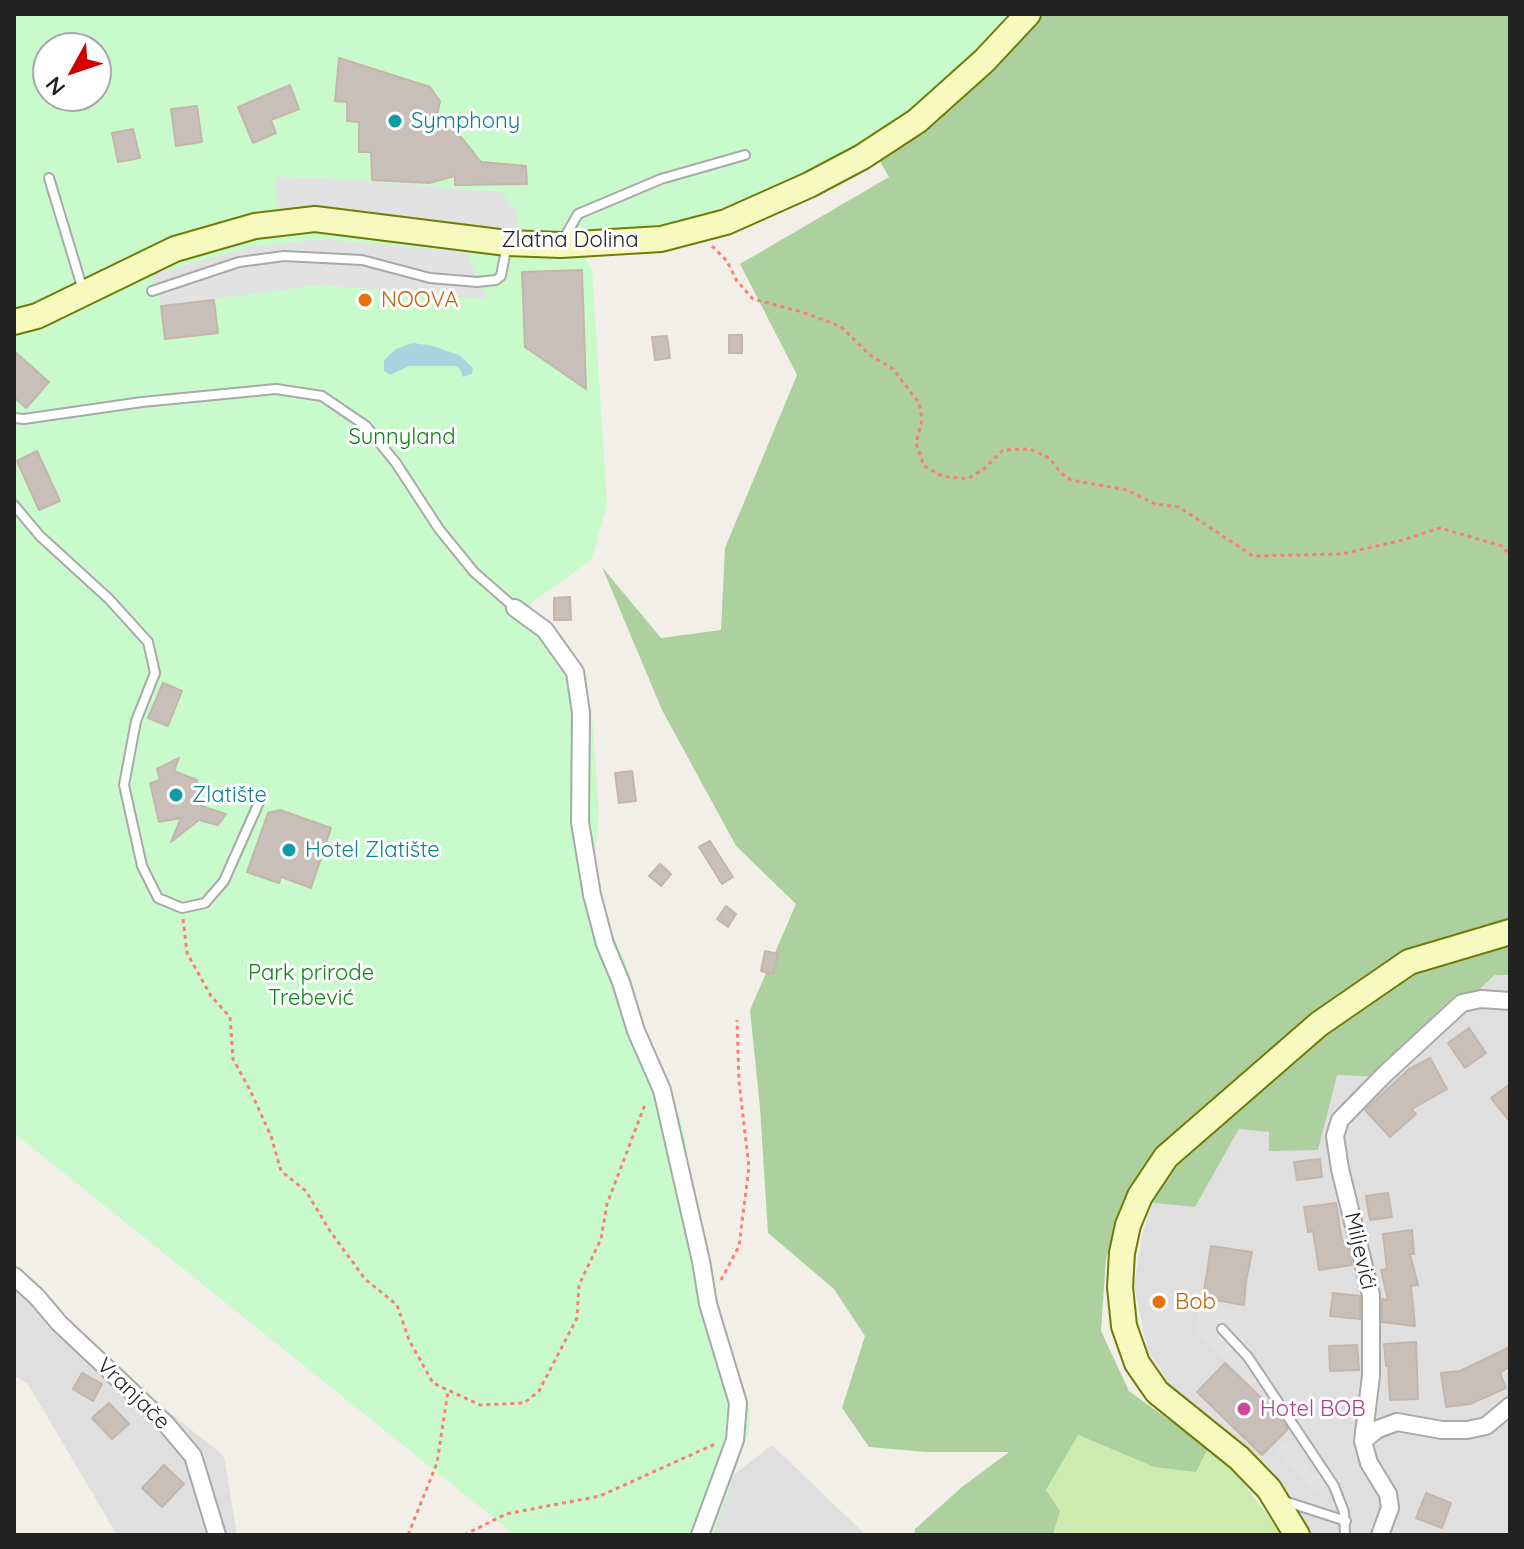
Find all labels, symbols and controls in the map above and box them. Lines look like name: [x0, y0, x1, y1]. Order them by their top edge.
north arrow: [32, 32, 112, 112]
text: N: [39, 71, 71, 101]
place label: Symphony: [411, 108, 520, 134]
marker: Symphony: [386, 112, 404, 130]
street label: Zlatna Dolina: [501, 227, 639, 253]
place label: NOOVA: [381, 287, 459, 313]
marker: NOOVA: [356, 291, 374, 309]
park label: Sunnyland: [348, 424, 456, 450]
place label: Zlatište: [192, 782, 267, 808]
marker: Zlatište: [167, 786, 185, 804]
place label: Hotel Zlatište: [305, 837, 440, 863]
marker: Hotel Zlatište: [280, 841, 298, 859]
park label: Park prirode Trebević: [248, 960, 374, 1012]
street label: Miljevići: [1338, 1210, 1382, 1292]
place label: Bob: [1175, 1289, 1216, 1315]
marker: Bob: [1150, 1293, 1168, 1311]
street label: Vranjače: [91, 1353, 175, 1435]
place label: Hotel BOB: [1260, 1396, 1365, 1422]
marker: Hotel BOB: [1235, 1400, 1253, 1418]

